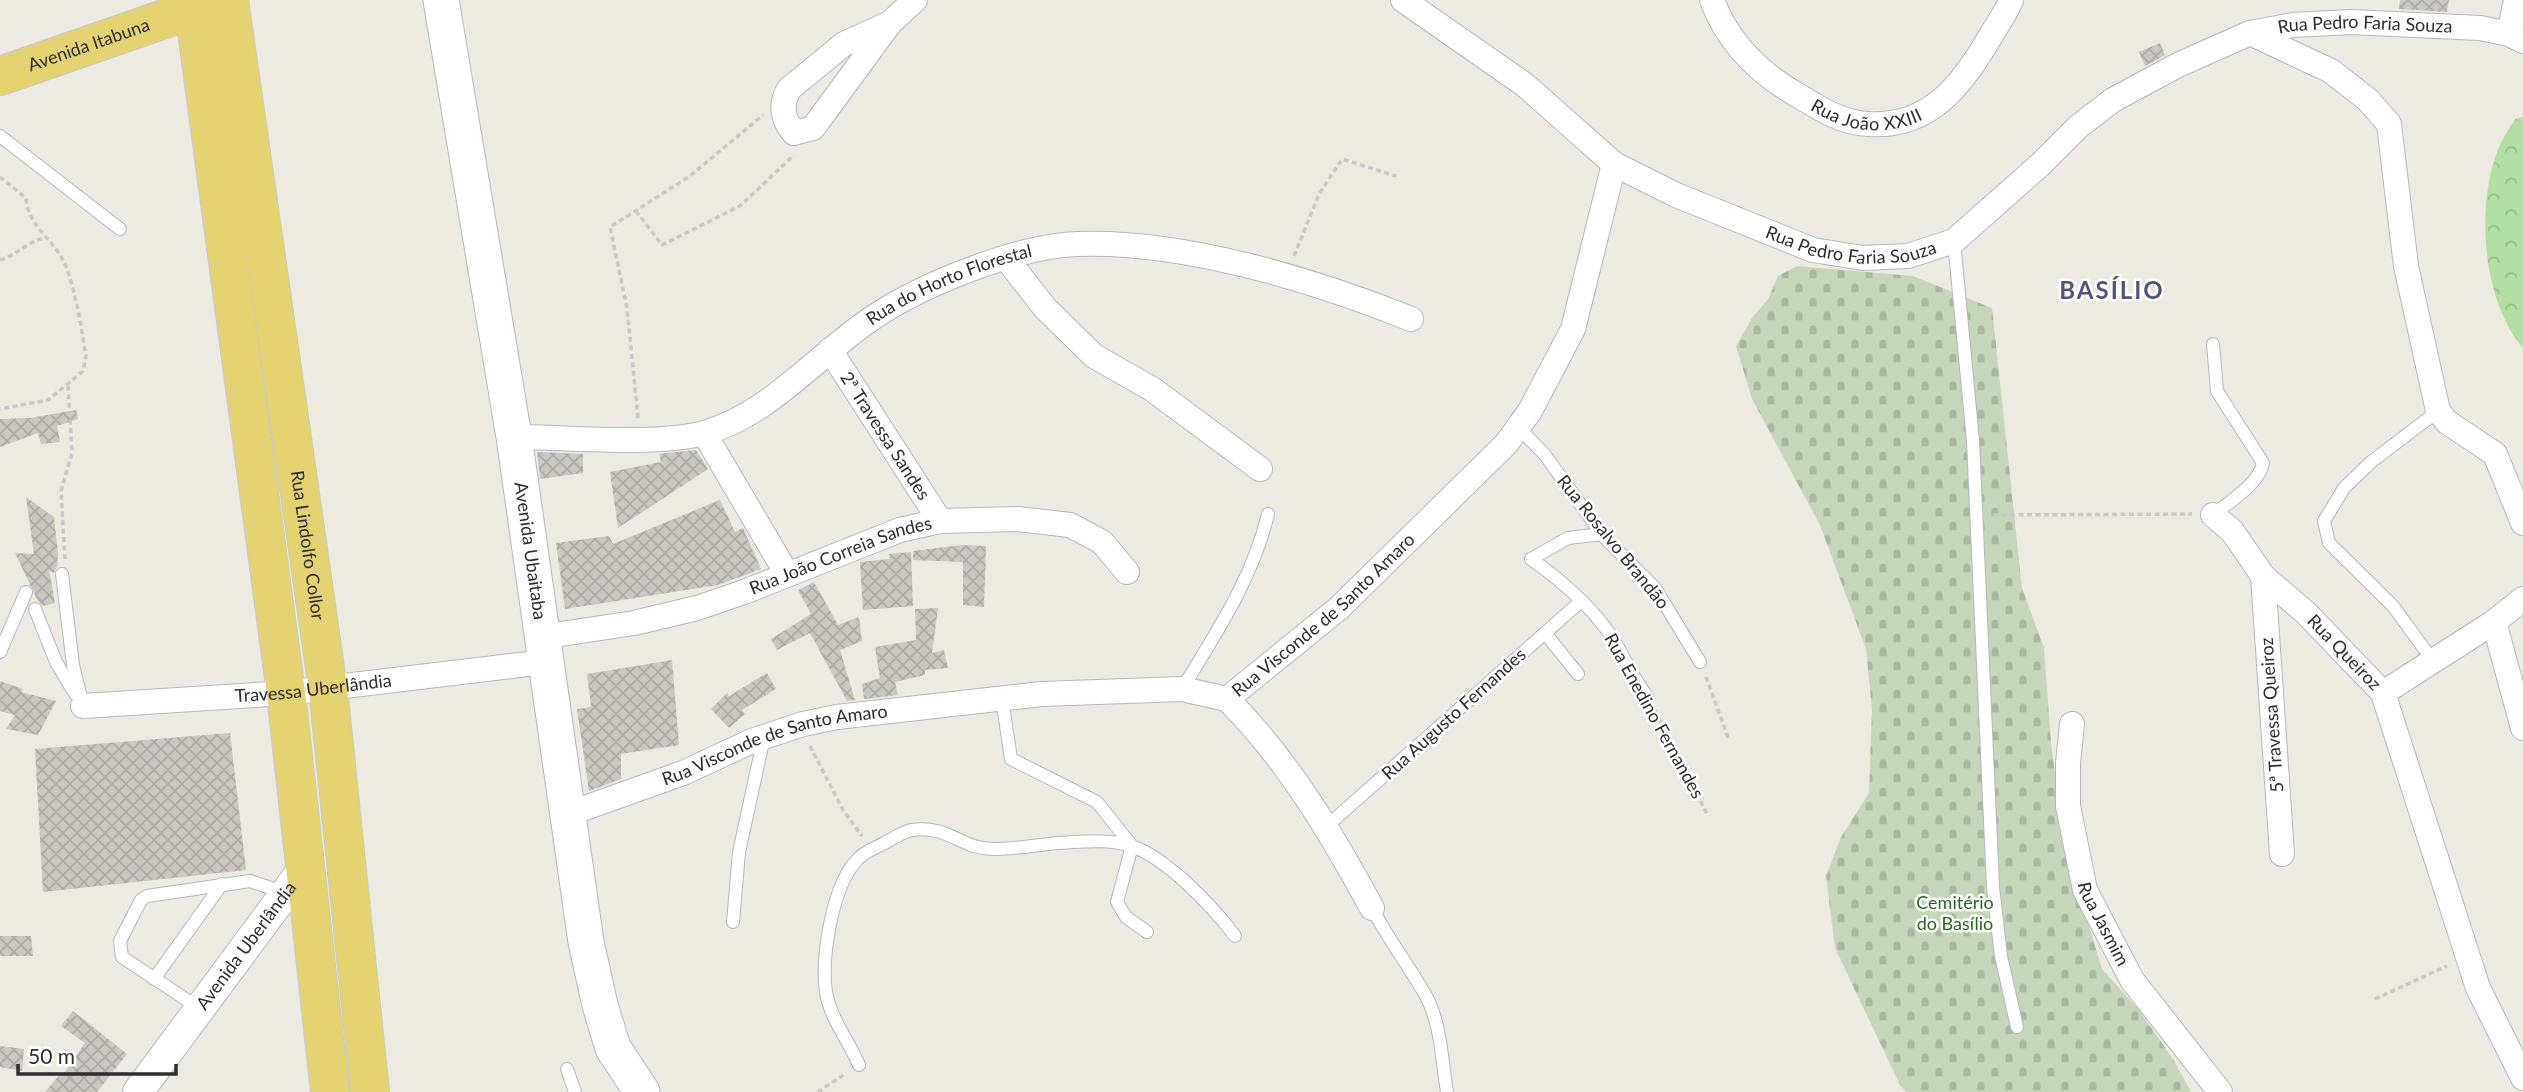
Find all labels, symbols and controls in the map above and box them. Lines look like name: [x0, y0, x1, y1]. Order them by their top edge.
street label: Rua Pedro Faria Souza: [2276, 10, 2453, 38]
street label: Avenida Itabuna: [25, 13, 152, 76]
street label: Rua João XXIII: [1808, 94, 1925, 134]
street label: Rua Pedro Faria Souza: [1763, 220, 1939, 268]
street label: Rua do Horto Florestal: [861, 239, 1034, 329]
district label: BASÍLIO: [2059, 275, 2165, 304]
street label: 2ª Travessa Sandes: [836, 367, 936, 504]
street label: Rua Lindolfo Collor: [287, 469, 330, 622]
street label: Rua Rosalvo Brandão: [1553, 470, 1675, 613]
street label: Avenida Ubaitaba: [511, 480, 552, 621]
street label: Rua João Correia Sandes: [746, 511, 934, 599]
street label: Rua Visconde de Santo Amaro: [1227, 528, 1419, 701]
street label: Rua Queiroz: [2303, 609, 2386, 694]
street label: Rua Enedino Fernandes: [1600, 629, 1710, 802]
street label: 5ª Travessa Queiroz: [2255, 637, 2287, 793]
street label: Rua Augusto Fernandes: [1377, 643, 1530, 784]
street label: Travessa Uberlândia: [234, 668, 393, 706]
street label: Rua Visconde de Santo Amaro: [659, 699, 889, 790]
street label: Avenida Uberlândia: [191, 877, 300, 1014]
street label: Rua Jasmim: [2074, 880, 2135, 969]
park label: Cemitério do Basílio: [1916, 891, 1994, 934]
scale bar: [18, 1032, 175, 1076]
text: 50 m: [28, 1043, 75, 1068]

